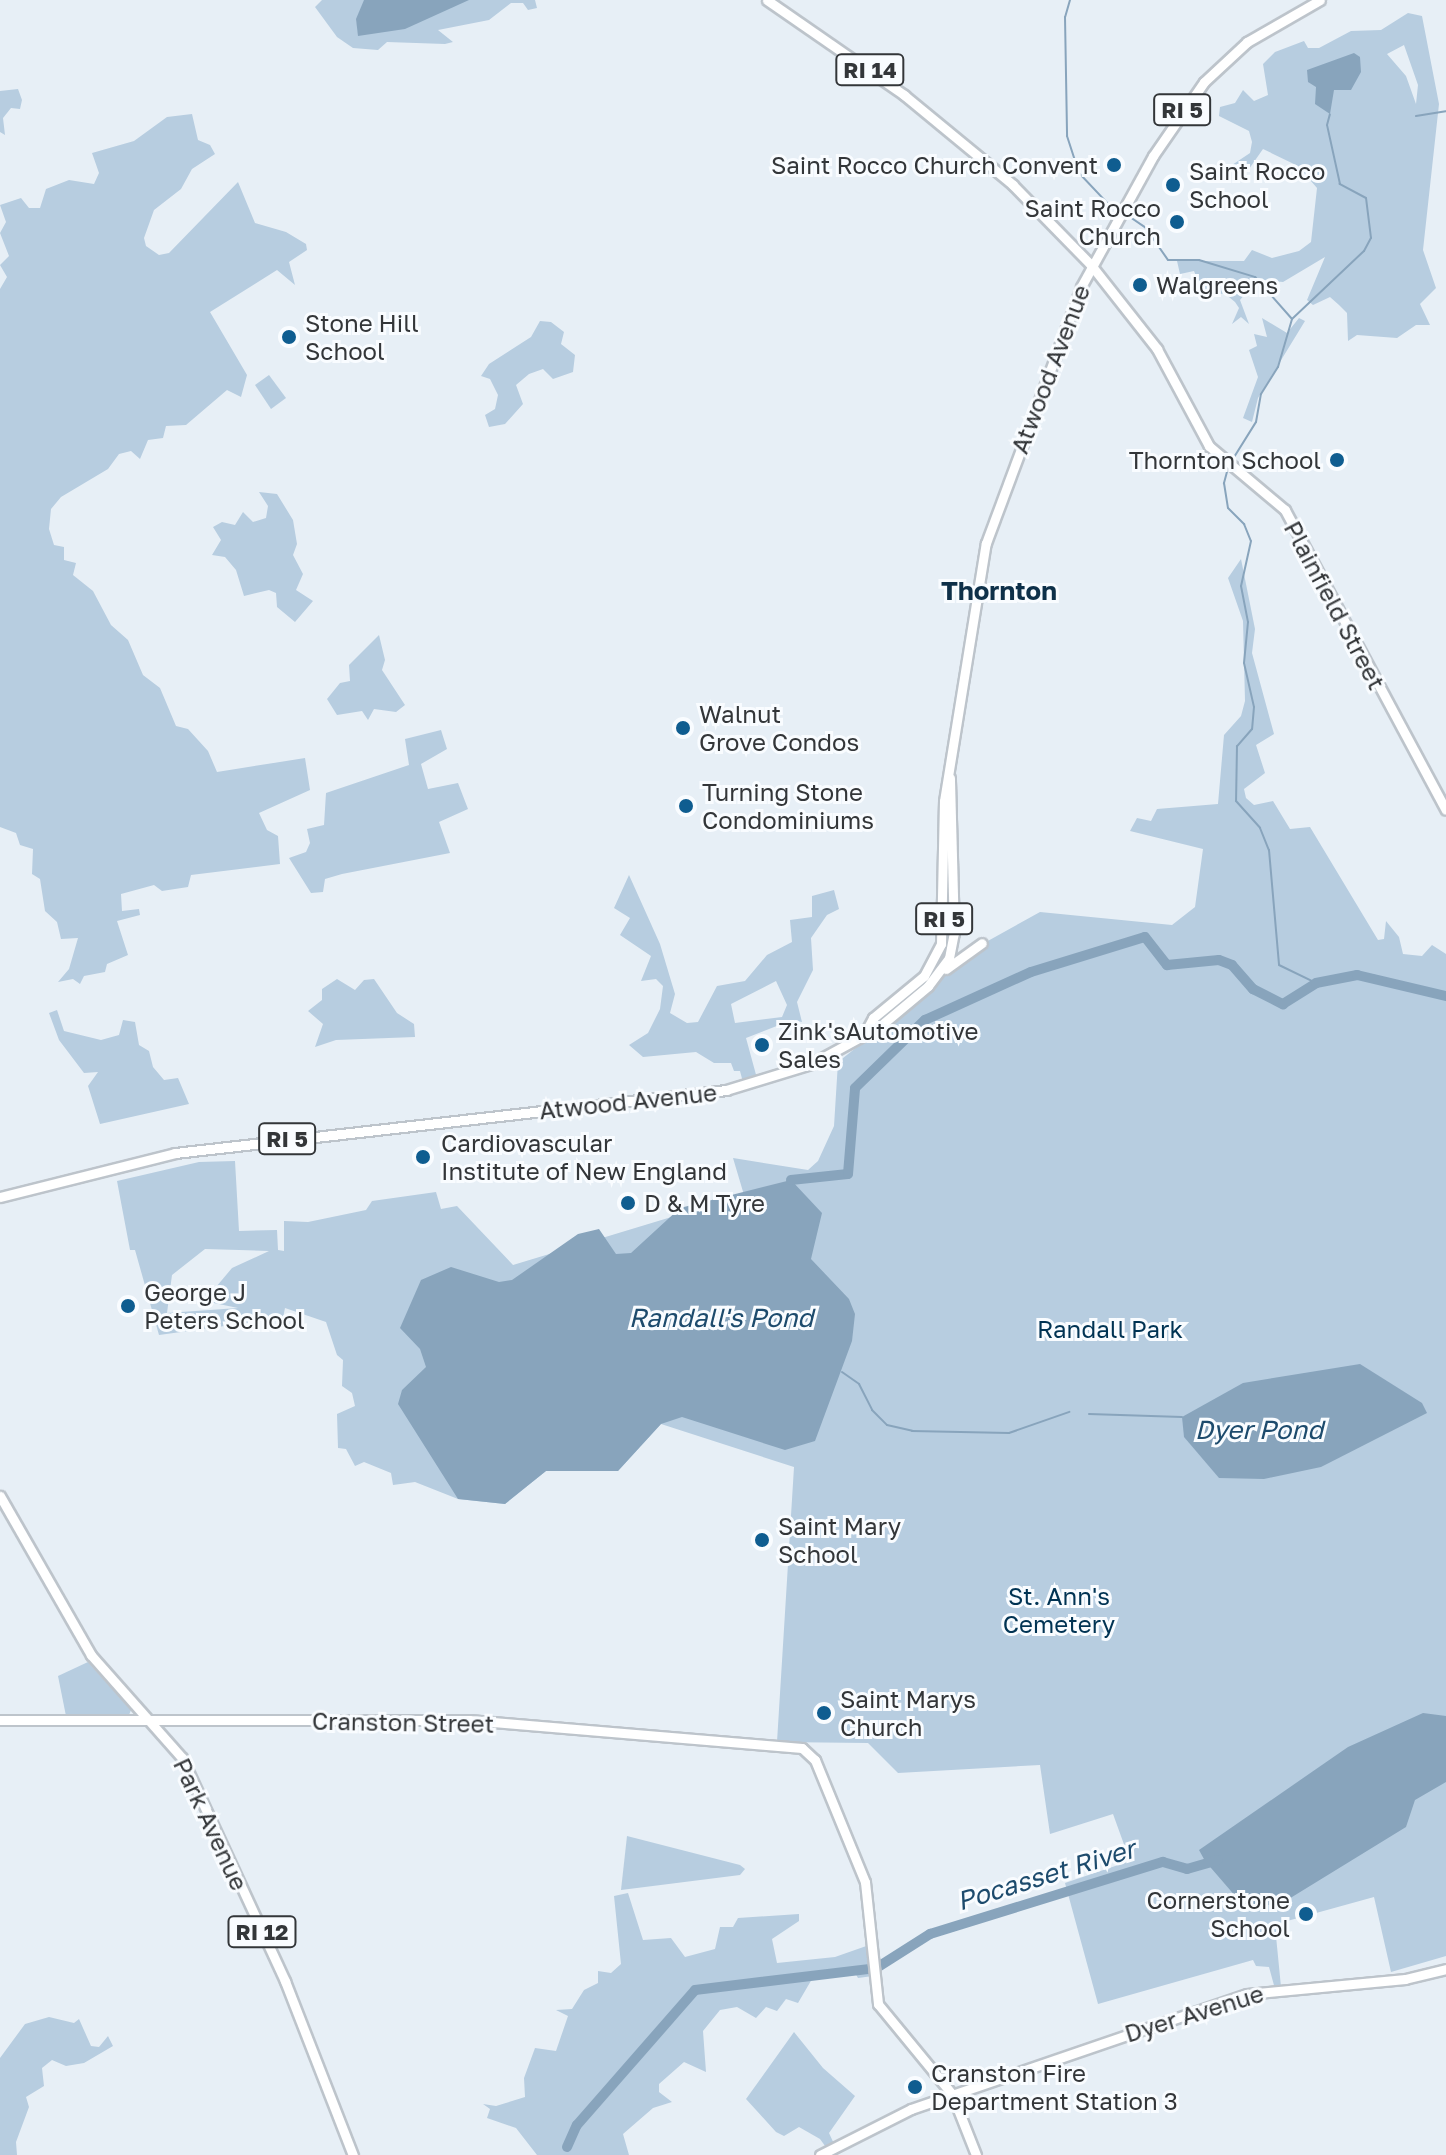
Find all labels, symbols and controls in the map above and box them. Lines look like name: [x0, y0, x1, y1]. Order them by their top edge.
road number: RI 14: [834, 52, 906, 88]
road number: RI 5: [1152, 92, 1212, 128]
place label: Saint Rocco Church Convent: [771, 151, 1098, 179]
marker: Saint Rocco Church Convent: [1105, 156, 1123, 174]
place label: Saint Rocco School: [1189, 157, 1326, 213]
marker: Saint Rocco School: [1164, 176, 1182, 194]
place label: Saint Rocco Church: [1024, 194, 1161, 250]
marker: Saint Rocco Church: [1168, 213, 1186, 231]
place label: Walgreens: [1156, 271, 1278, 299]
marker: Walgreens: [1131, 276, 1149, 294]
street label: Atwood Avenue: [1005, 281, 1095, 457]
place label: Stone Hill School: [305, 309, 419, 365]
marker: Stone Hill School: [280, 328, 298, 346]
place label: Thornton School: [1129, 446, 1321, 474]
marker: Thornton School: [1328, 451, 1346, 469]
street label: Plainfield Street: [1279, 516, 1391, 694]
district label: Thornton: [941, 575, 1057, 607]
place label: Walnut Grove Condos: [699, 700, 859, 756]
marker: Walnut Grove Condos: [674, 719, 692, 737]
place label: Turning Stone Condominiums: [702, 778, 874, 834]
marker: Turning Stone Condominiums: [677, 797, 695, 815]
road number: RI 5: [914, 901, 974, 937]
place label: Zink'sAutomotive Sales: [778, 1017, 978, 1073]
marker: Zink'sAutomotive Sales: [753, 1036, 771, 1054]
street label: Atwood Avenue: [538, 1077, 718, 1125]
road number: RI 5: [257, 1121, 317, 1157]
place label: Cardiovascular Institute of New England: [441, 1129, 727, 1185]
marker: Cardiovascular Institute of New England: [412, 1146, 434, 1168]
place label: D & M Tyre: [644, 1189, 765, 1217]
marker: D & M Tyre: [619, 1194, 637, 1212]
place label: George J Peters School: [144, 1278, 305, 1334]
marker: George J Peters School: [119, 1297, 137, 1315]
water label: Randall's Pond: [629, 1302, 813, 1334]
park label: Randall Park: [1037, 1315, 1183, 1343]
water label: Dyer Pond: [1195, 1414, 1323, 1446]
place label: Saint Mary School: [778, 1512, 901, 1568]
marker: Saint Mary School: [753, 1531, 771, 1549]
park label: St. Ann's Cemetery: [1003, 1582, 1115, 1638]
place label: Saint Marys Church: [840, 1685, 976, 1741]
marker: Saint Marys Church: [815, 1704, 833, 1722]
street label: Cranston Street: [312, 1706, 494, 1738]
street label: Park Avenue: [168, 1753, 254, 1895]
water label: Pocasset River: [953, 1833, 1139, 1917]
place label: Cornerstone School: [1146, 1886, 1290, 1942]
marker: Cornerstone School: [1297, 1905, 1315, 1923]
road number: RI 12: [226, 1914, 298, 1950]
street label: Dyer Avenue: [1121, 1978, 1267, 2048]
place label: Cranston Fire Department Station 3: [931, 2059, 1178, 2115]
marker: Cranston Fire Department Station 3: [906, 2078, 924, 2096]

